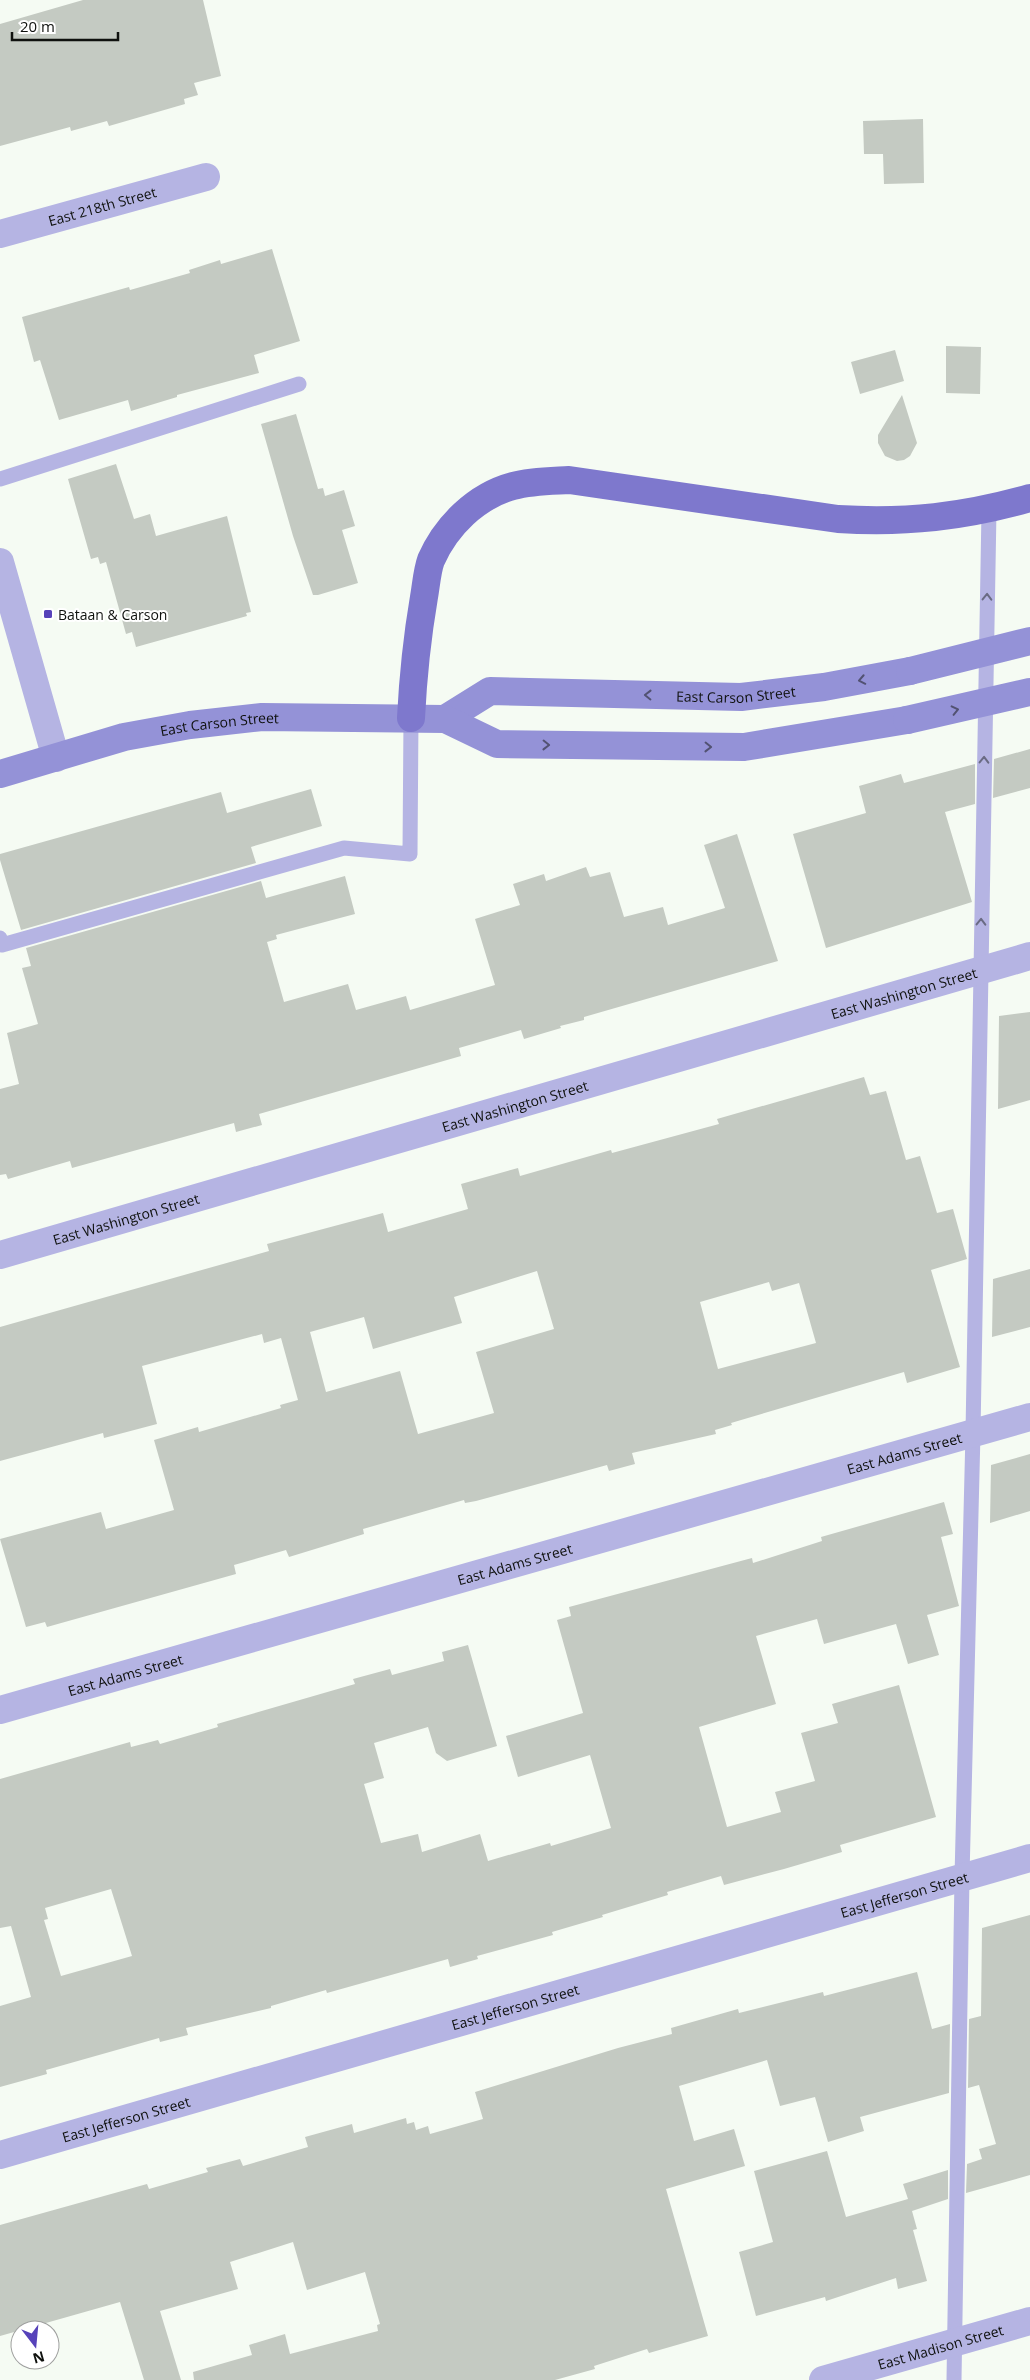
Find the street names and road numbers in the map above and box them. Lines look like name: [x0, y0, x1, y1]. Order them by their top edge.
street label: East 218th Street: [46, 182, 158, 230]
street label: East Carson Street: [676, 681, 797, 707]
street label: East Carson Street: [158, 707, 279, 740]
street label: East Washington Street: [828, 962, 979, 1023]
street label: East Washington Street: [439, 1075, 590, 1136]
street label: East Washington Street: [50, 1188, 201, 1249]
street label: East Adams Street: [845, 1427, 964, 1478]
street label: East Adams Street: [455, 1538, 574, 1589]
street label: East Adams Street: [65, 1649, 185, 1700]
street label: East Jefferson Street: [838, 1867, 970, 1922]
street label: East Jefferson Street: [449, 1979, 581, 2034]
street label: East Jefferson Street: [60, 2091, 192, 2146]
street label: East Madison Street: [875, 2320, 1005, 2373]

